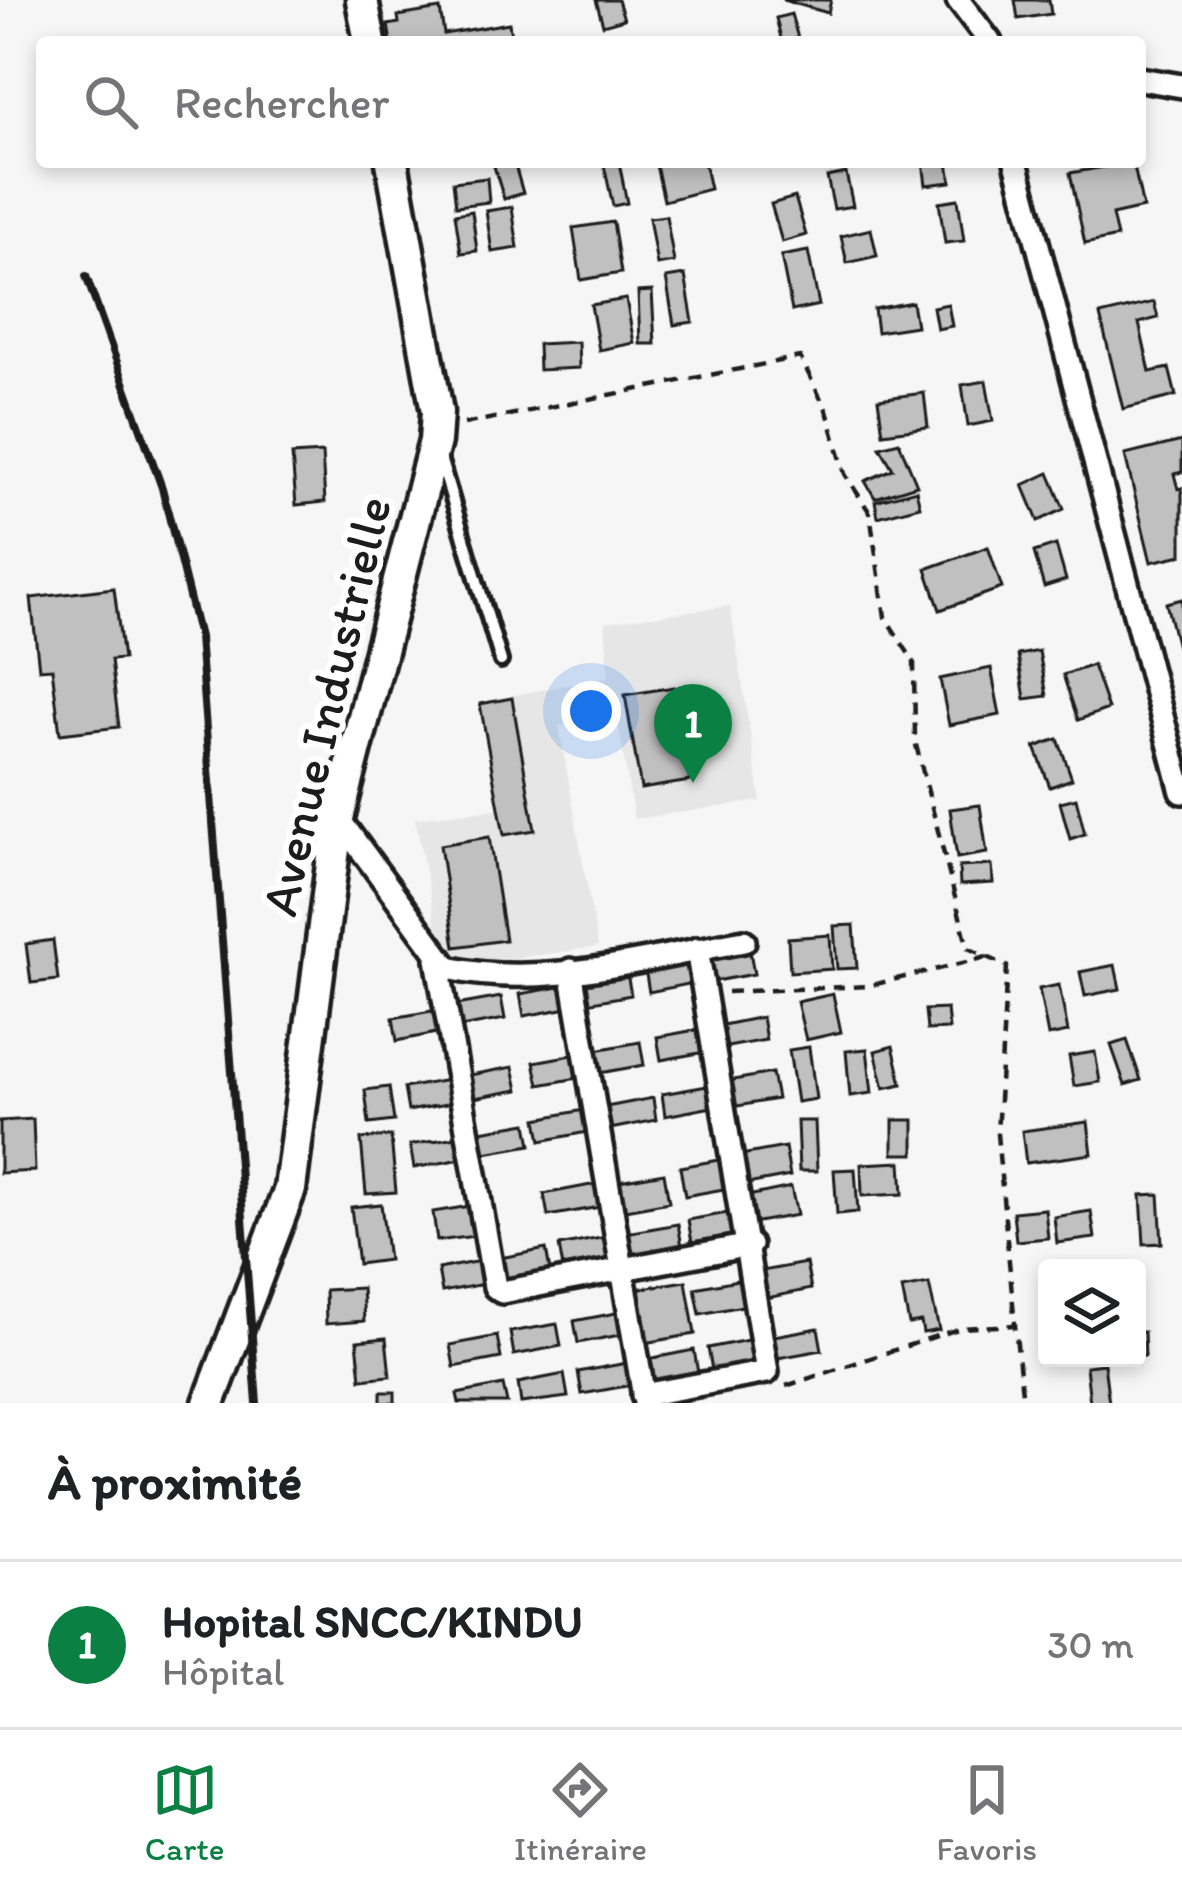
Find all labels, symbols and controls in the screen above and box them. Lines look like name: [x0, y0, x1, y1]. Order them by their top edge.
search box: [36, 36, 1146, 168]
icon: search: [78, 69, 144, 135]
text: Rechercher: [174, 75, 389, 129]
street label: Avenue Industrielle: [248, 491, 404, 921]
your location: [561, 681, 621, 741]
pin: 1: [654, 684, 732, 783]
map controls: [1038, 1259, 1146, 1367]
button: layers: [1038, 1259, 1146, 1367]
text: À proximité: [48, 1451, 302, 1512]
text: Hopital SNCC/KINDU: [162, 1594, 583, 1648]
text: 1: [78, 1621, 96, 1668]
text: 30 m: [1047, 1621, 1134, 1668]
text: Hôpital: [162, 1648, 284, 1695]
tab: Carte: [145, 1757, 224, 1868]
tab: Itinéraire: [514, 1757, 647, 1868]
tab: Favoris: [937, 1757, 1037, 1868]

